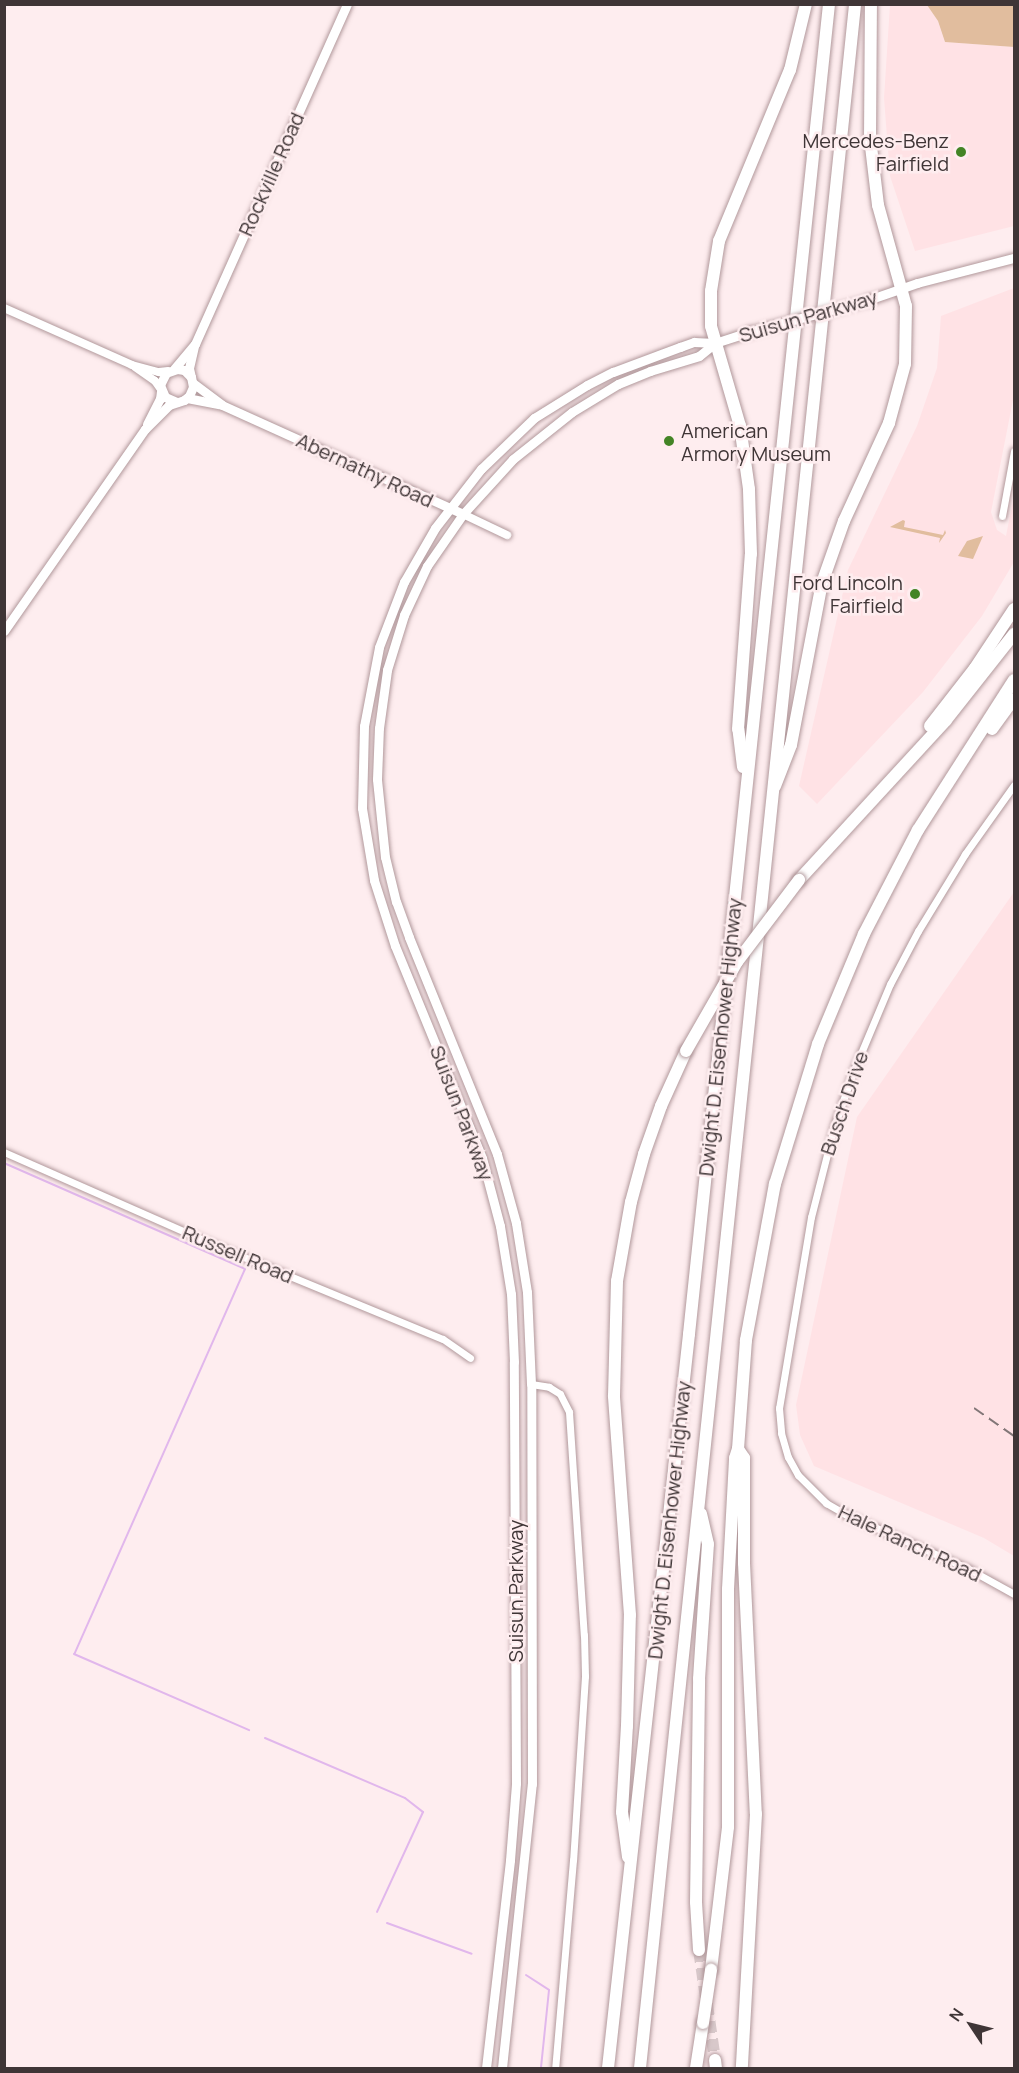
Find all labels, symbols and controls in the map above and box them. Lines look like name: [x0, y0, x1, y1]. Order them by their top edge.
street label: Rockville Road: [233, 109, 309, 239]
place label: Mercedes-Benz Fairfield: [802, 128, 949, 175]
marker: Mercedes-Benz Fairfield: [954, 145, 968, 159]
street label: Suisun Parkway: [736, 285, 880, 347]
place label: American Armory Museum: [681, 418, 831, 465]
street label: Abernathy Road: [293, 428, 437, 512]
marker: American Armory Museum: [662, 434, 676, 448]
place label: Ford Lincoln Fairfield: [793, 570, 903, 617]
marker: Ford Lincoln Fairfield: [908, 587, 922, 601]
street label: Dwight D. Eisenhower Highway: [693, 897, 747, 1177]
street label: Suisun Parkway: [425, 1042, 499, 1184]
street label: Busch Drive: [815, 1048, 873, 1158]
street label: Russell Road: [179, 1220, 297, 1288]
street label: Dwight D. Eisenhower Highway: [642, 1380, 696, 1660]
street label: Hale Ranch Road: [835, 1499, 985, 1587]
street label: Suisun Parkway: [503, 1520, 527, 1662]
north arrow: [941, 1995, 1001, 2055]
text: N: [944, 2004, 969, 2026]

